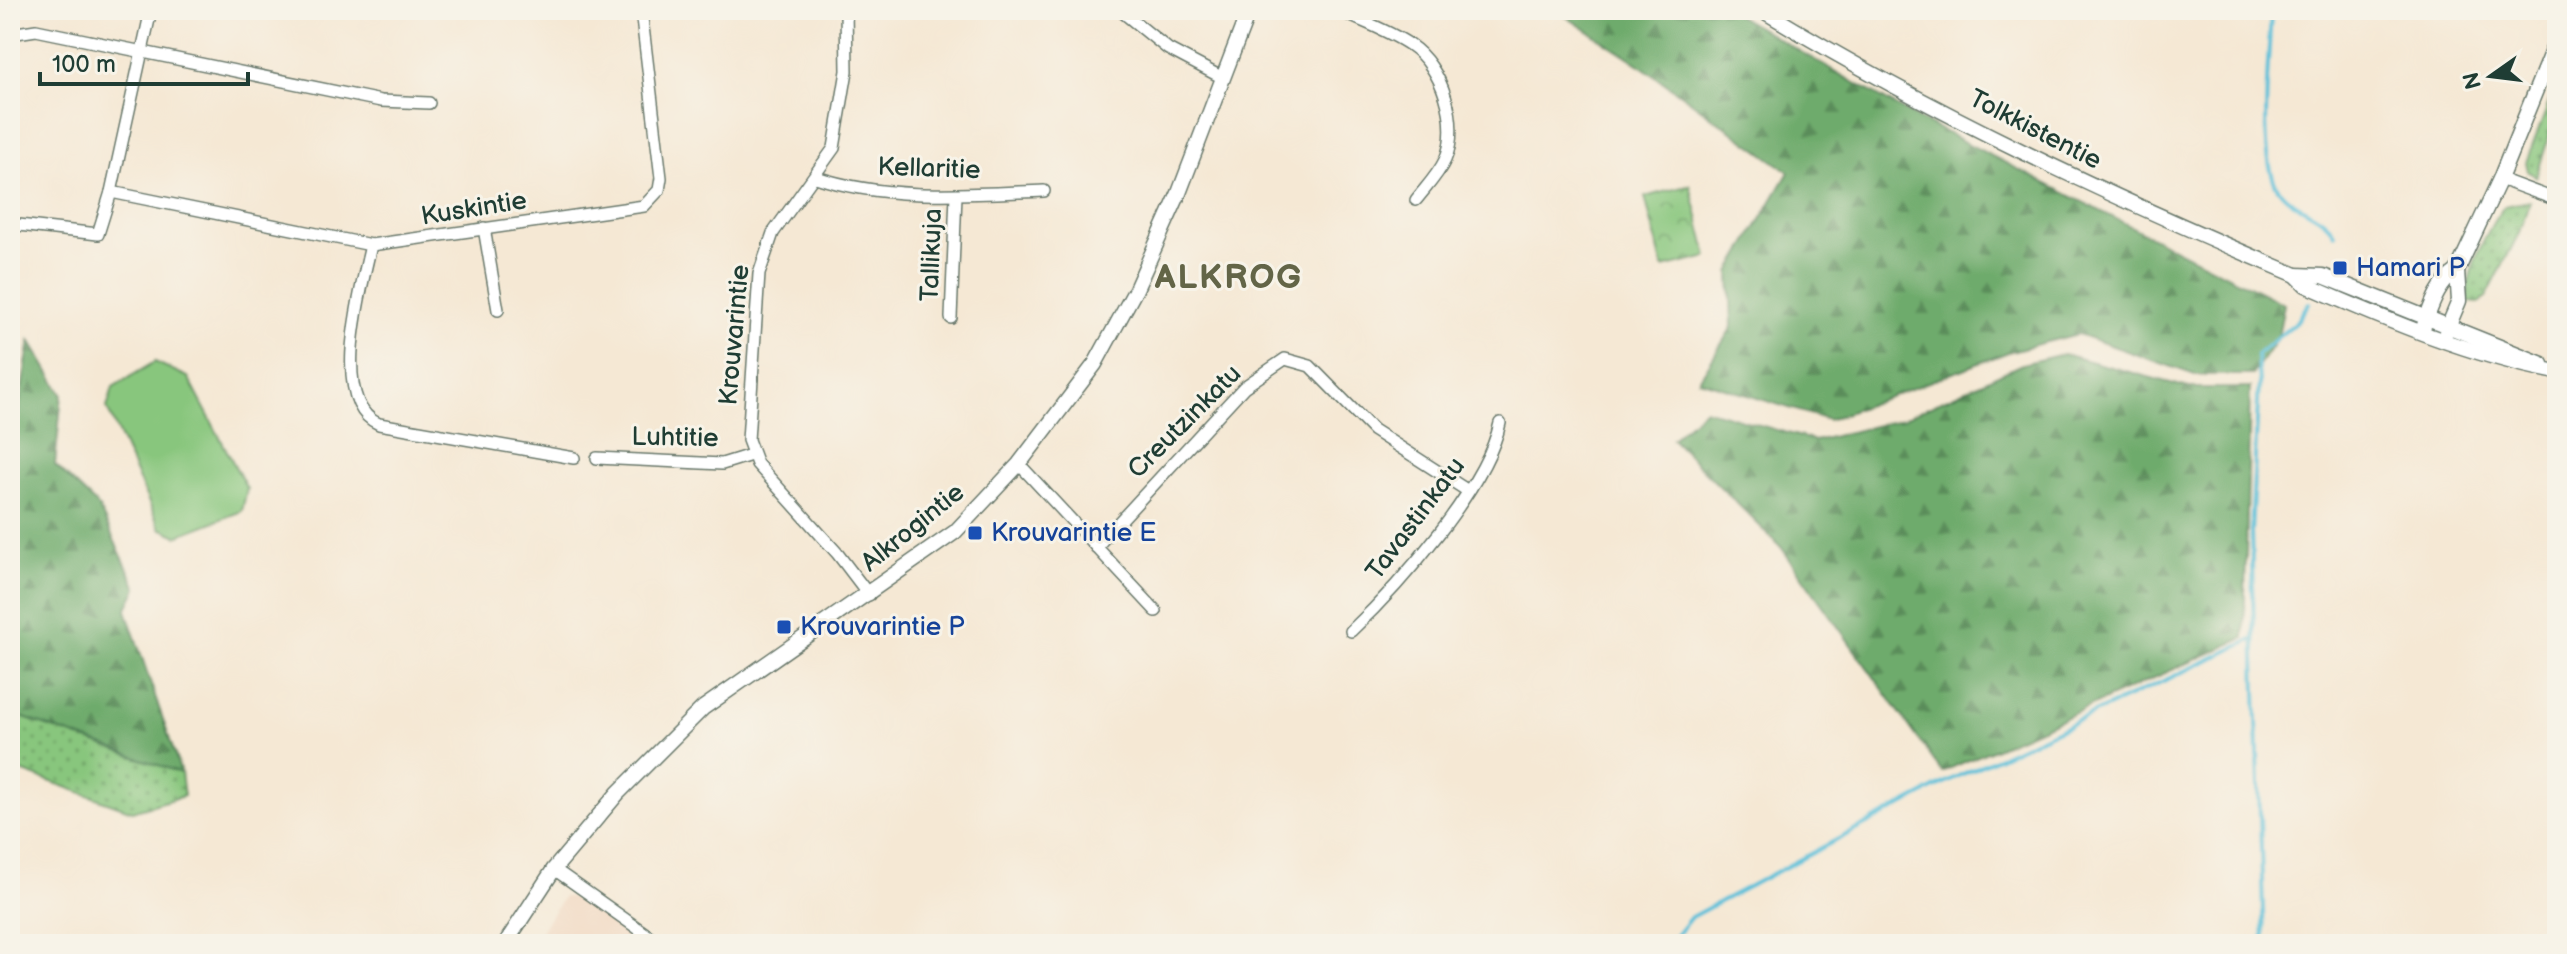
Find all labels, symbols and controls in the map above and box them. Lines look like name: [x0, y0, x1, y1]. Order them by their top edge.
scale bar: [40, 36, 248, 86]
north arrow: [2451, 36, 2531, 116]
text: 100 m: [52, 50, 116, 79]
text: N: [2458, 69, 2488, 92]
street label: Tolkkistentie: [1964, 83, 2106, 177]
street label: Kellaritie: [877, 152, 981, 186]
street label: Kuskintie: [419, 185, 529, 233]
street label: Tallikuja: [915, 208, 949, 302]
place label: Hamari P: [2356, 253, 2465, 284]
district label: ALKROG: [1154, 257, 1303, 298]
marker: Hamari P: [2331, 259, 2349, 277]
street label: Krouvarintie: [713, 263, 757, 407]
street label: Creutzinkatu: [1122, 359, 1248, 485]
street label: Luhtitie: [631, 422, 719, 454]
street label: Tavastinkatu: [1360, 452, 1472, 586]
street label: Alkrogintie: [855, 477, 971, 579]
place label: Krouvarintie E: [991, 518, 1156, 549]
marker: Krouvarintie E: [966, 524, 984, 542]
place label: Krouvarintie P: [800, 612, 965, 643]
marker: Krouvarintie P: [775, 618, 793, 636]

